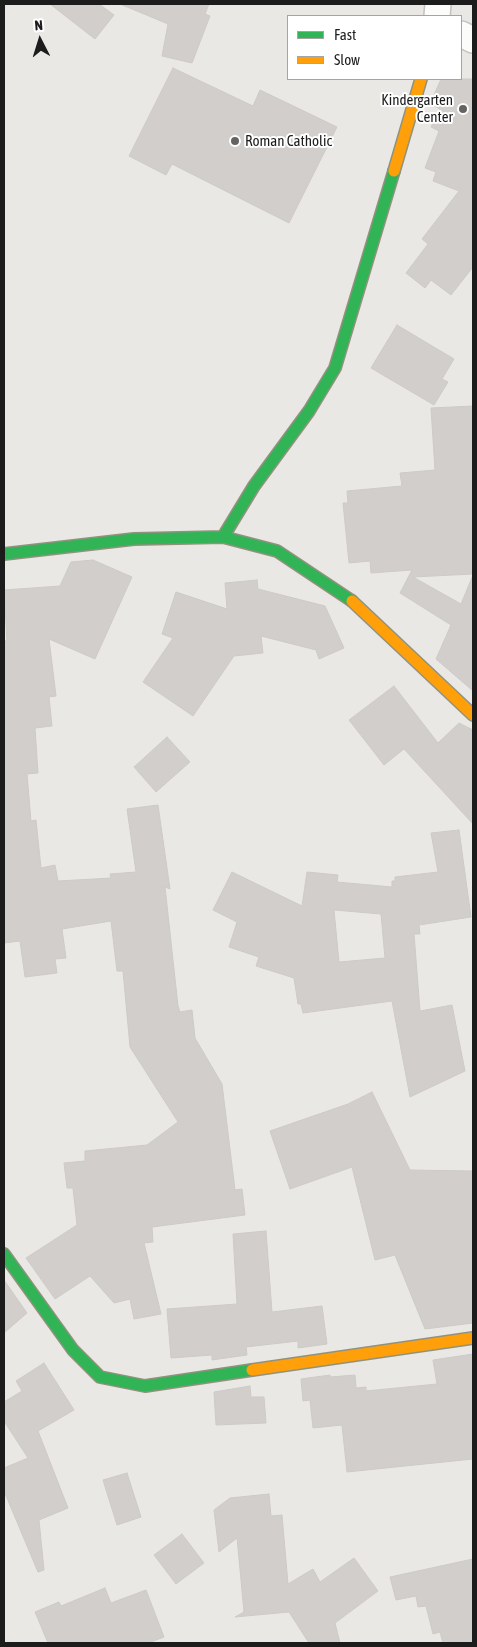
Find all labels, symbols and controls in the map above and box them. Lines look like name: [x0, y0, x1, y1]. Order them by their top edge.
north arrow: [15, 15, 65, 65]
legend: [287, 15, 462, 80]
text: N: [34, 17, 43, 33]
text: Fast: [334, 26, 356, 43]
text: Slow: [334, 51, 360, 68]
place label: Kindergarten Center: [381, 91, 453, 126]
marker: Kindergarten Center: [457, 103, 469, 115]
place label: Roman Catholic: [245, 132, 332, 150]
marker: Roman Catholic: [229, 135, 241, 147]

